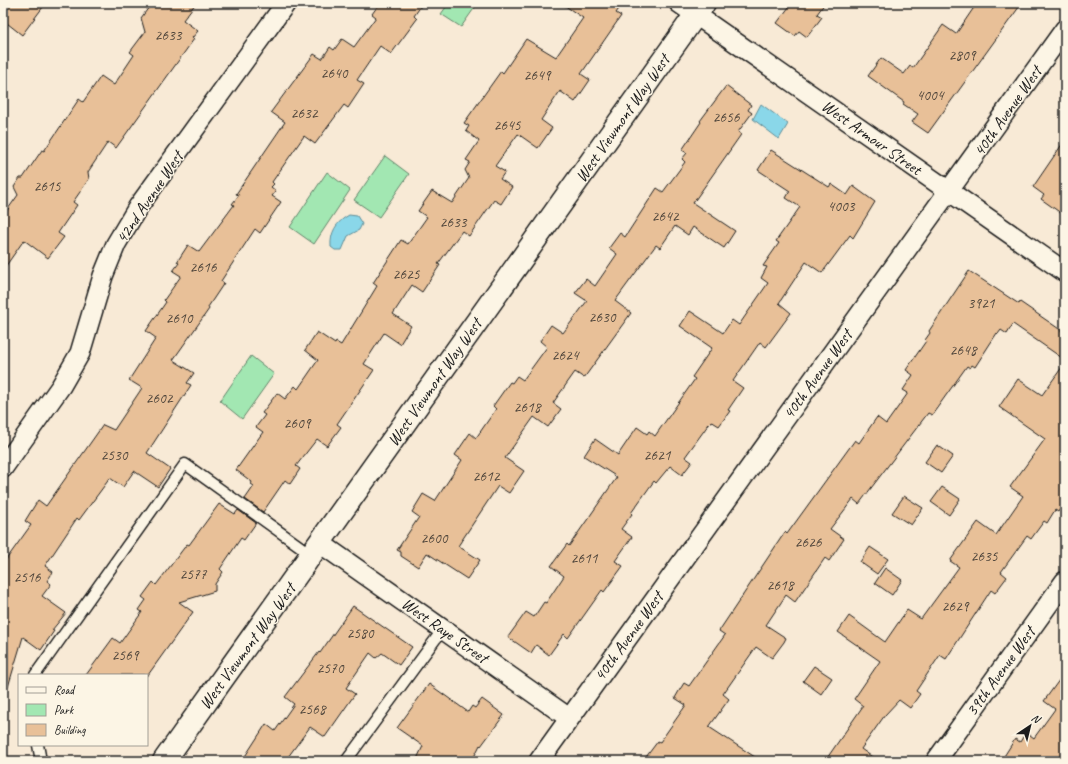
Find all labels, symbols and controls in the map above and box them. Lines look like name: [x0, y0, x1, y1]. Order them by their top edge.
house number: 2633: [154, 26, 183, 45]
house number: 2809: [948, 46, 977, 65]
street label: West Viewmont Way West: [571, 49, 676, 186]
street label: 40th Avenue West: [969, 60, 1048, 160]
house number: 2640: [320, 64, 349, 83]
house number: 2649: [523, 66, 552, 85]
house number: 4004: [916, 86, 945, 105]
street label: West Armour Street: [818, 95, 928, 181]
house number: 2632: [290, 104, 319, 123]
house number: 2656: [712, 108, 741, 127]
house number: 2645: [493, 116, 522, 135]
street label: 42nd Avenue West: [111, 145, 189, 247]
house number: 2615: [33, 177, 62, 196]
house number: 4003: [827, 197, 856, 216]
house number: 2642: [651, 207, 680, 226]
house number: 2633: [439, 213, 468, 232]
house number: 2616: [189, 258, 218, 277]
house number: 2625: [392, 265, 421, 284]
house number: 3921: [967, 294, 996, 313]
house number: 2630: [588, 308, 617, 327]
house number: 2610: [165, 309, 194, 328]
street label: West Viewmont Way West: [383, 313, 488, 450]
street label: 40th Avenue West: [778, 324, 858, 423]
house number: 2648: [949, 341, 978, 360]
house number: 2624: [551, 346, 580, 365]
house number: 2602: [145, 389, 174, 408]
house number: 2618: [513, 398, 542, 417]
house number: 2609: [283, 414, 312, 433]
house number: 2530: [100, 446, 129, 465]
house number: 2621: [643, 446, 672, 465]
house number: 2612: [472, 467, 501, 486]
house number: 2600: [420, 529, 449, 548]
house number: 2626: [794, 533, 823, 552]
house number: 2635: [970, 547, 999, 566]
house number: 2611: [570, 549, 599, 568]
house number: 2577: [179, 565, 208, 584]
house number: 2516: [13, 568, 42, 587]
house number: 2618: [766, 576, 795, 595]
street label: West Viewmont Way West: [195, 577, 302, 713]
street label: 40th Avenue West: [589, 586, 669, 685]
street label: West Raye Street: [398, 593, 494, 669]
house number: 2629: [941, 597, 970, 616]
street label: 39th Avenue West: [961, 621, 1041, 720]
house number: 2580: [346, 624, 375, 643]
house number: 2569: [111, 646, 140, 665]
house number: 2570: [316, 659, 345, 678]
legend: [18, 674, 148, 746]
text: Road: [54, 682, 76, 698]
house number: 2568: [298, 700, 327, 719]
text: Park: [54, 702, 75, 718]
north arrow: [1010, 706, 1050, 746]
text: N: [1029, 710, 1044, 727]
text: Building: [54, 722, 86, 738]

